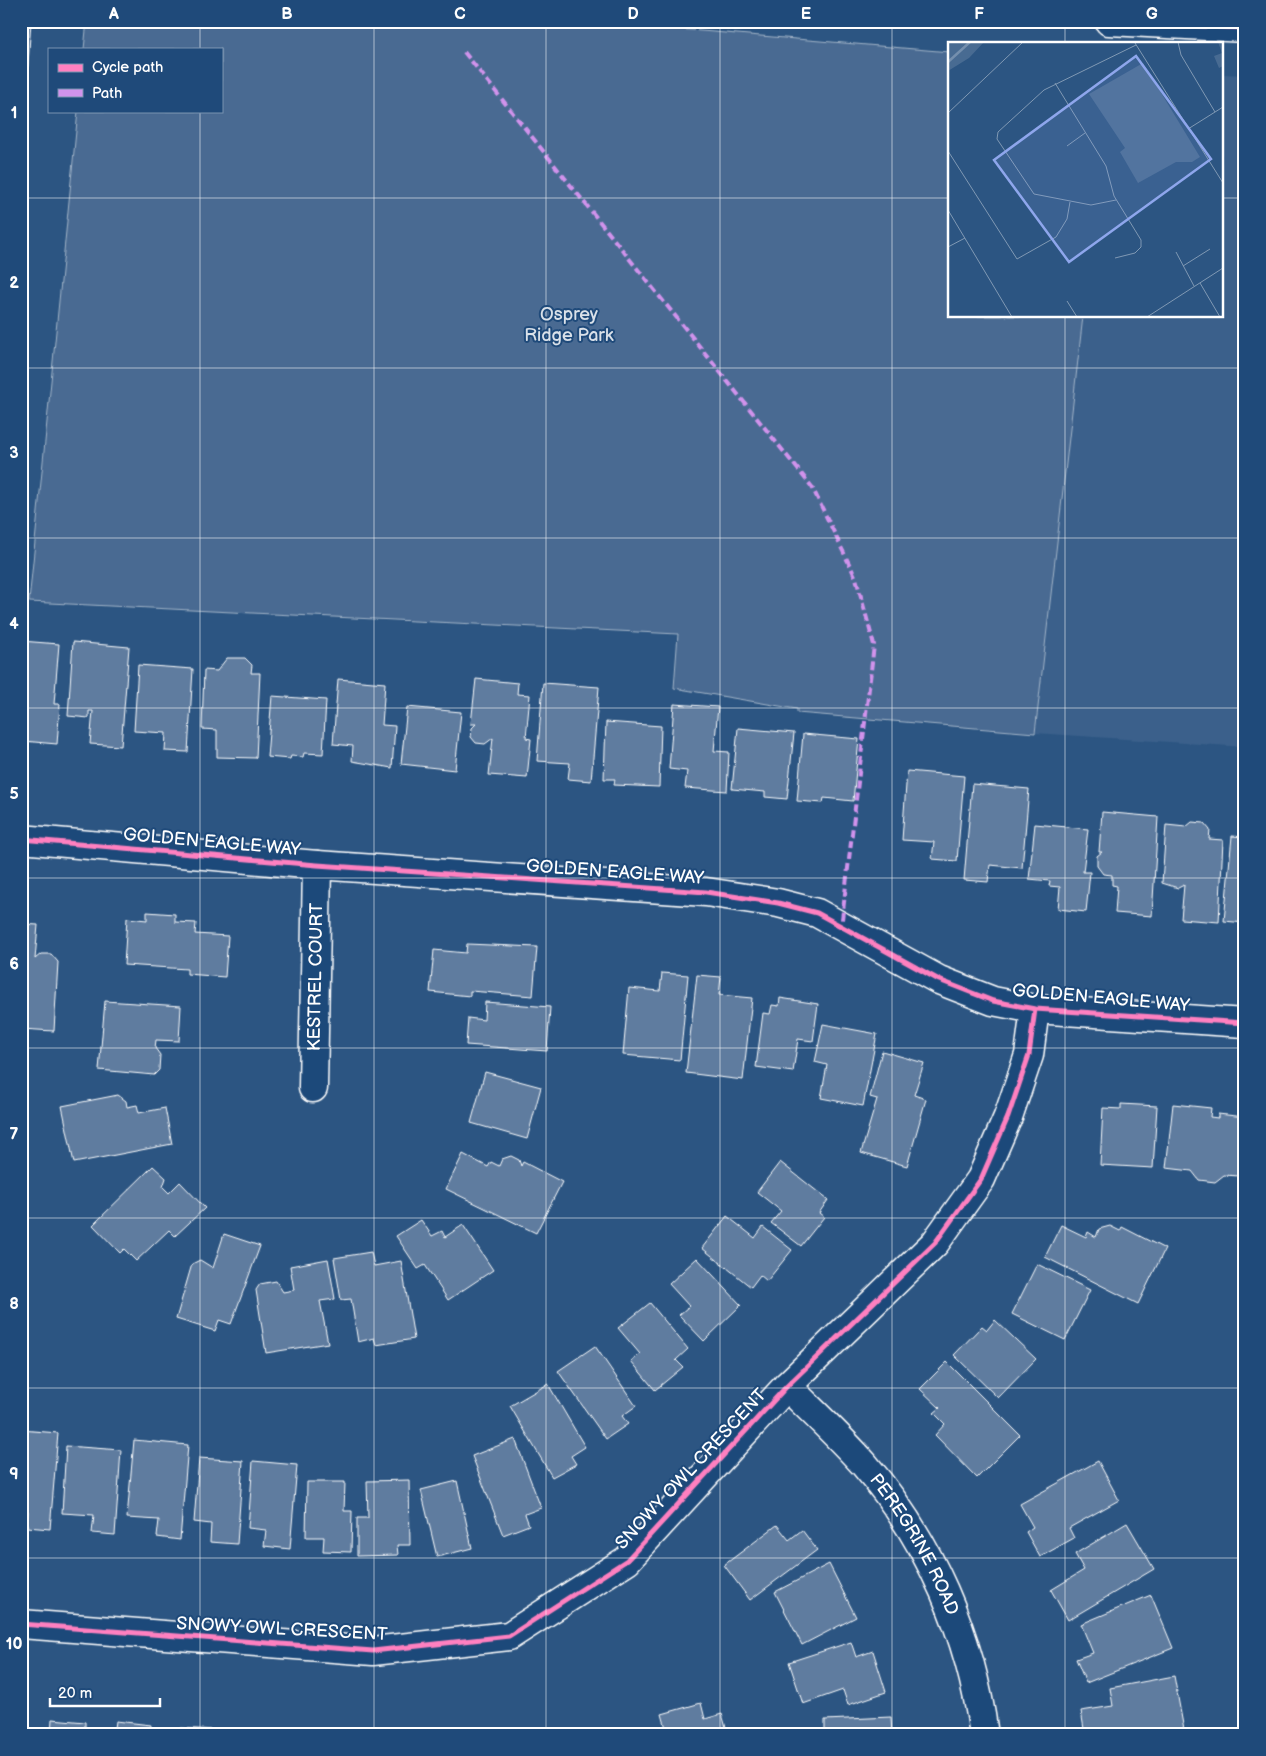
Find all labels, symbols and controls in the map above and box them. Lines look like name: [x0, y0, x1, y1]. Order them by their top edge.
text: A: [108, 5, 119, 24]
text: B: [281, 5, 293, 24]
text: C: [454, 5, 466, 24]
text: D: [627, 5, 639, 24]
text: E: [801, 5, 811, 24]
text: F: [974, 5, 984, 24]
text: G: [1146, 5, 1158, 24]
inset map: [948, 42, 1224, 318]
legend: [48, 48, 222, 112]
text: Cycle path: [92, 58, 163, 77]
text: Path: [92, 84, 122, 103]
text: 1: [11, 104, 17, 123]
text: 2: [9, 274, 19, 293]
park label: Osprey Ridge Park: [524, 304, 614, 346]
text: 3: [9, 444, 19, 463]
text: 4: [9, 615, 19, 634]
text: 5: [9, 785, 19, 804]
street label: GOLDEN EAGLE WAY: [122, 824, 302, 860]
street label: GOLDEN EAGLE WAY: [525, 855, 705, 889]
street label: KESTREL COURT: [303, 903, 327, 1051]
text: 6: [9, 955, 19, 974]
street label: GOLDEN EAGLE WAY: [1011, 980, 1191, 1016]
text: 7: [10, 1125, 19, 1144]
text: 8: [9, 1295, 19, 1314]
street label: SNOWY OWL CRESCENT: [611, 1384, 771, 1554]
text: 9: [9, 1465, 19, 1484]
street label: PEREGRINE ROAD: [866, 1469, 963, 1618]
street label: SNOWY OWL CRESCENT: [176, 1613, 388, 1645]
text: 10: [6, 1635, 22, 1654]
scale bar: [50, 1676, 160, 1708]
text: 20 m: [58, 1684, 92, 1703]

